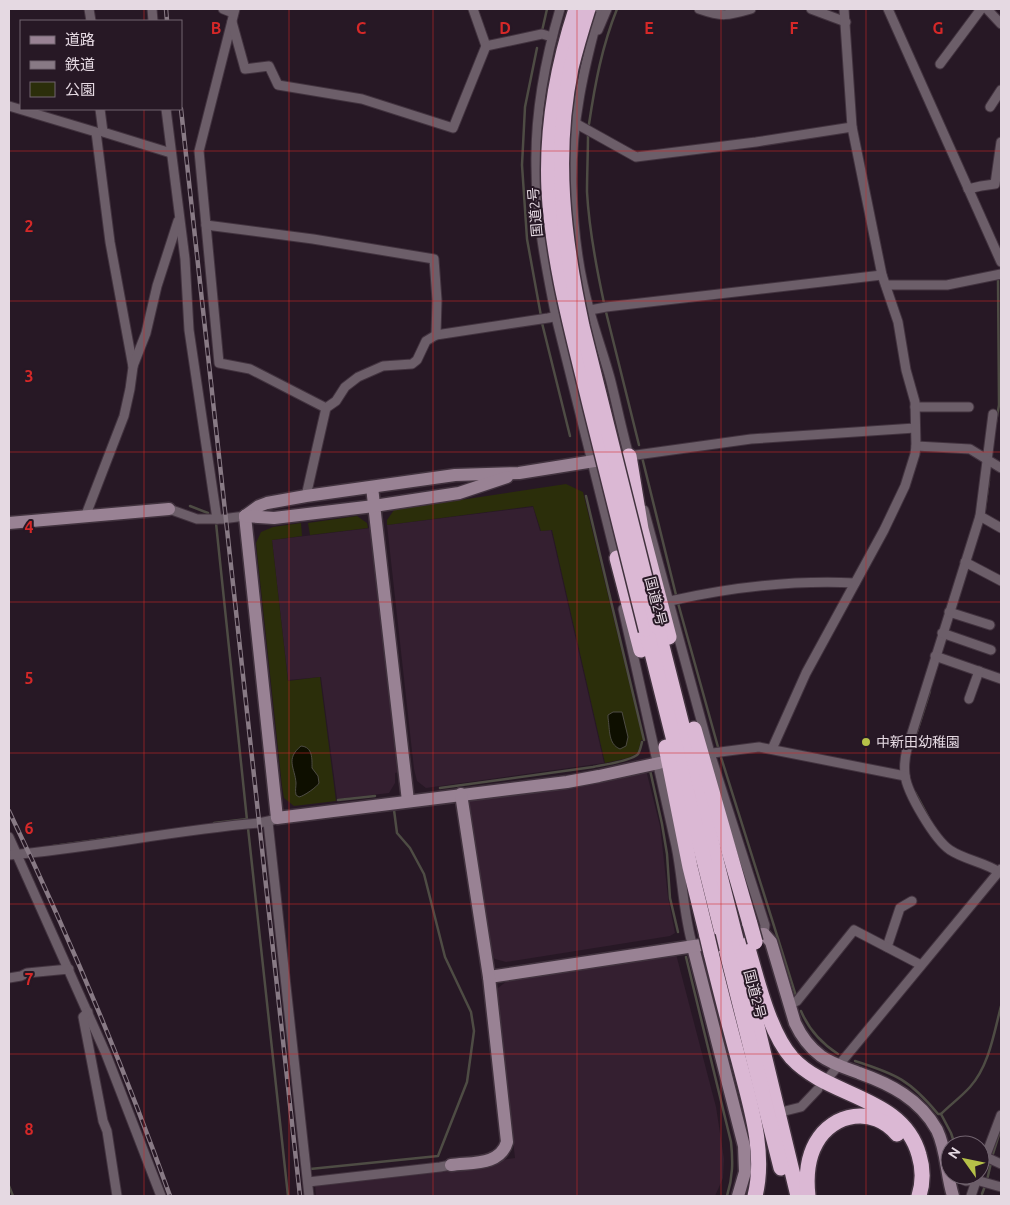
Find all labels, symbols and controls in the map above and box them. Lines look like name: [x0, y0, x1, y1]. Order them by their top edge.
text: B: [211, 19, 221, 37]
text: C: [356, 19, 366, 37]
text: D: [499, 19, 511, 37]
text: E: [644, 19, 654, 37]
text: F: [790, 19, 799, 37]
text: G: [932, 19, 944, 37]
legend: [20, 20, 182, 110]
text: 道路: [65, 31, 95, 48]
text: 鉄道: [65, 56, 95, 73]
text: 公園: [65, 81, 95, 98]
street label: 国道2号: [525, 186, 545, 238]
text: 2: [24, 217, 34, 235]
text: 3: [24, 367, 34, 385]
text: 4: [24, 518, 34, 536]
street label: 国道2号: [642, 575, 670, 627]
text: 5: [24, 669, 34, 687]
place label: 中新田幼稚園: [876, 734, 960, 750]
marker: 中新田幼稚園: [860, 736, 872, 748]
text: 6: [24, 819, 34, 837]
street label: 国道2号: [741, 968, 769, 1020]
text: 7: [24, 970, 34, 988]
text: 8: [24, 1120, 34, 1138]
north arrow: [940, 1135, 990, 1185]
text: N: [945, 1144, 964, 1162]

